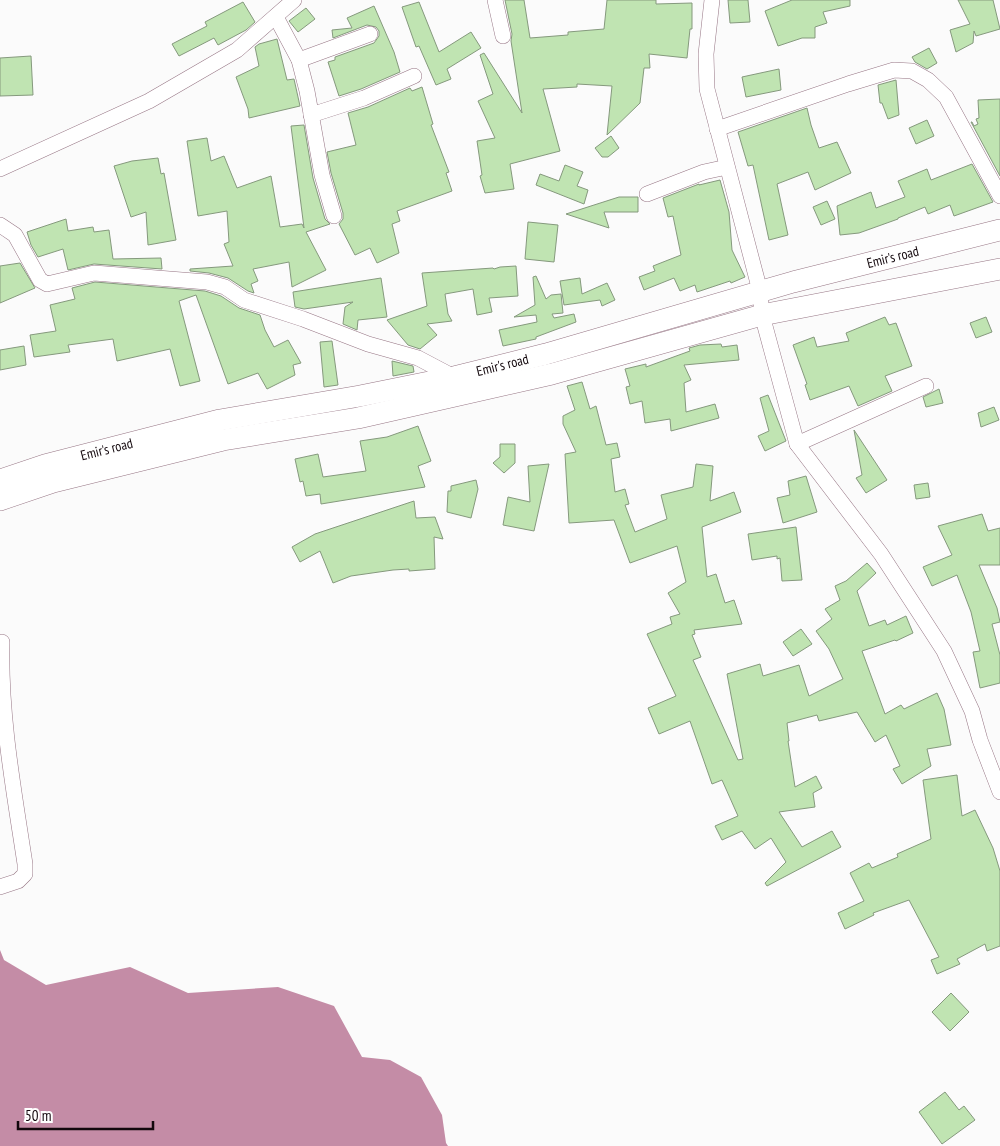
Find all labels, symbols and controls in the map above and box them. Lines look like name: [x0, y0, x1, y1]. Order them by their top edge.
street label: Emir's road: [865, 242, 921, 272]
street label: Emir's road: [474, 350, 530, 380]
street label: Emir's road: [79, 434, 135, 465]
scale bar: [18, 1098, 152, 1130]
text: 50 m: [25, 1106, 51, 1125]

